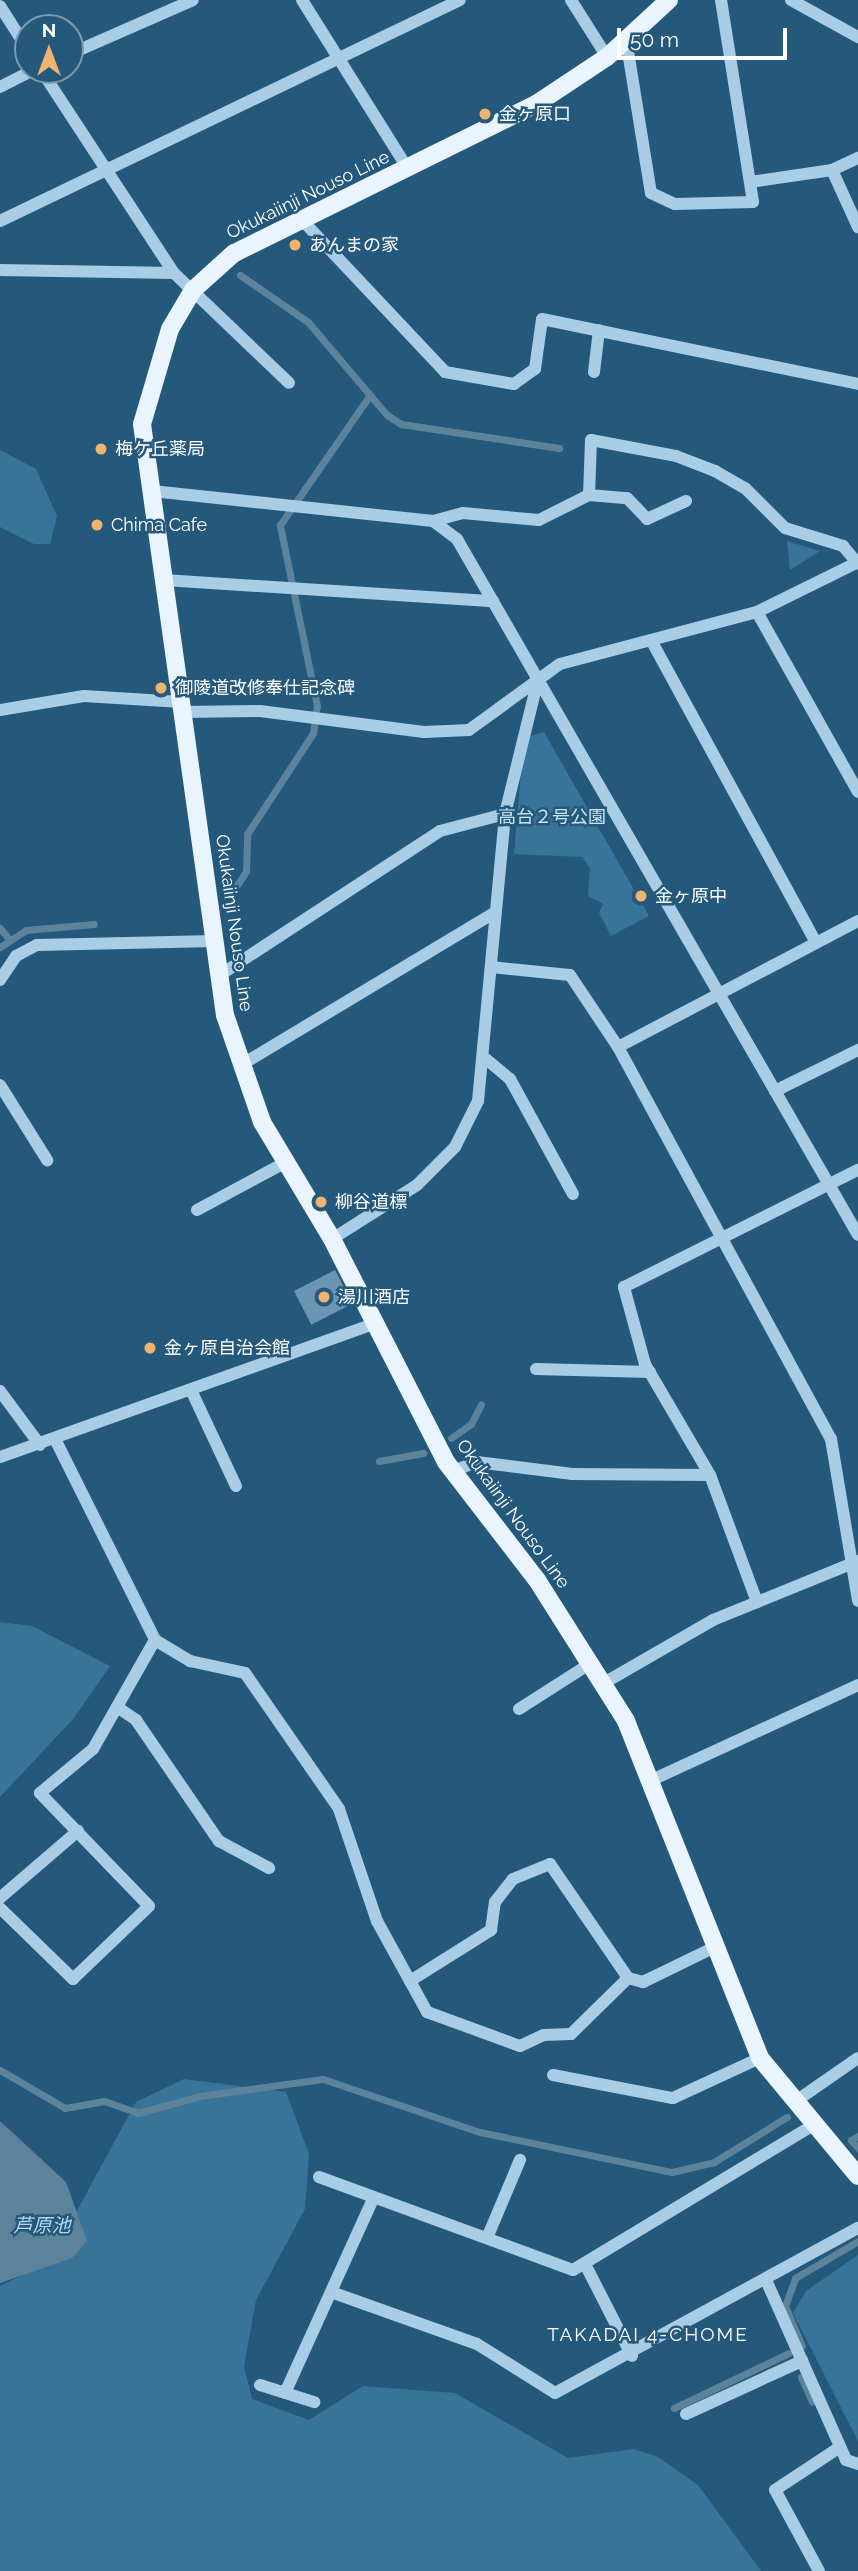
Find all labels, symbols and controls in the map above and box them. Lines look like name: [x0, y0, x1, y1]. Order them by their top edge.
north arrow: [14, 14, 84, 84]
scale bar: [620, 14, 790, 58]
text: N: [42, 19, 56, 41]
text: 50 m: [630, 27, 679, 52]
place label: 金ヶ原口: [499, 103, 571, 125]
marker: 金ヶ原口: [477, 106, 493, 122]
street label: Okukaiinji Nouso Line: [223, 146, 393, 244]
place label: あんまの家: [309, 234, 399, 256]
marker: あんまの家: [287, 237, 303, 253]
place label: 梅ケ丘薬局: [115, 438, 205, 460]
marker: 梅ケ丘薬局: [93, 441, 109, 457]
place label: Chima Cafe: [111, 514, 207, 536]
marker: Chima Cafe: [89, 517, 105, 533]
place label: 御陵道改修奉仕記念碑: [175, 677, 355, 699]
marker: 御陵道改修奉仕記念碑: [153, 680, 169, 696]
park label: 高台２号公園: [498, 806, 606, 828]
street label: Okukaiinji Nouso Line: [211, 833, 257, 1013]
place label: 金ヶ原中: [655, 885, 727, 907]
marker: 金ヶ原中: [633, 888, 649, 904]
place label: 柳谷道標: [335, 1191, 407, 1213]
marker: 柳谷道標: [313, 1194, 329, 1210]
place label: 湯川酒店: [338, 1286, 410, 1308]
marker: 湯川酒店: [316, 1289, 332, 1305]
place label: 金ヶ原自治会館: [164, 1337, 290, 1359]
marker: 金ヶ原自治会館: [142, 1340, 158, 1356]
street label: Okukaiinji Nouso Line: [452, 1435, 574, 1593]
water label: 芦原池: [14, 2215, 70, 2237]
district label: TAKADAI 4-CHOME: [549, 2324, 747, 2346]

